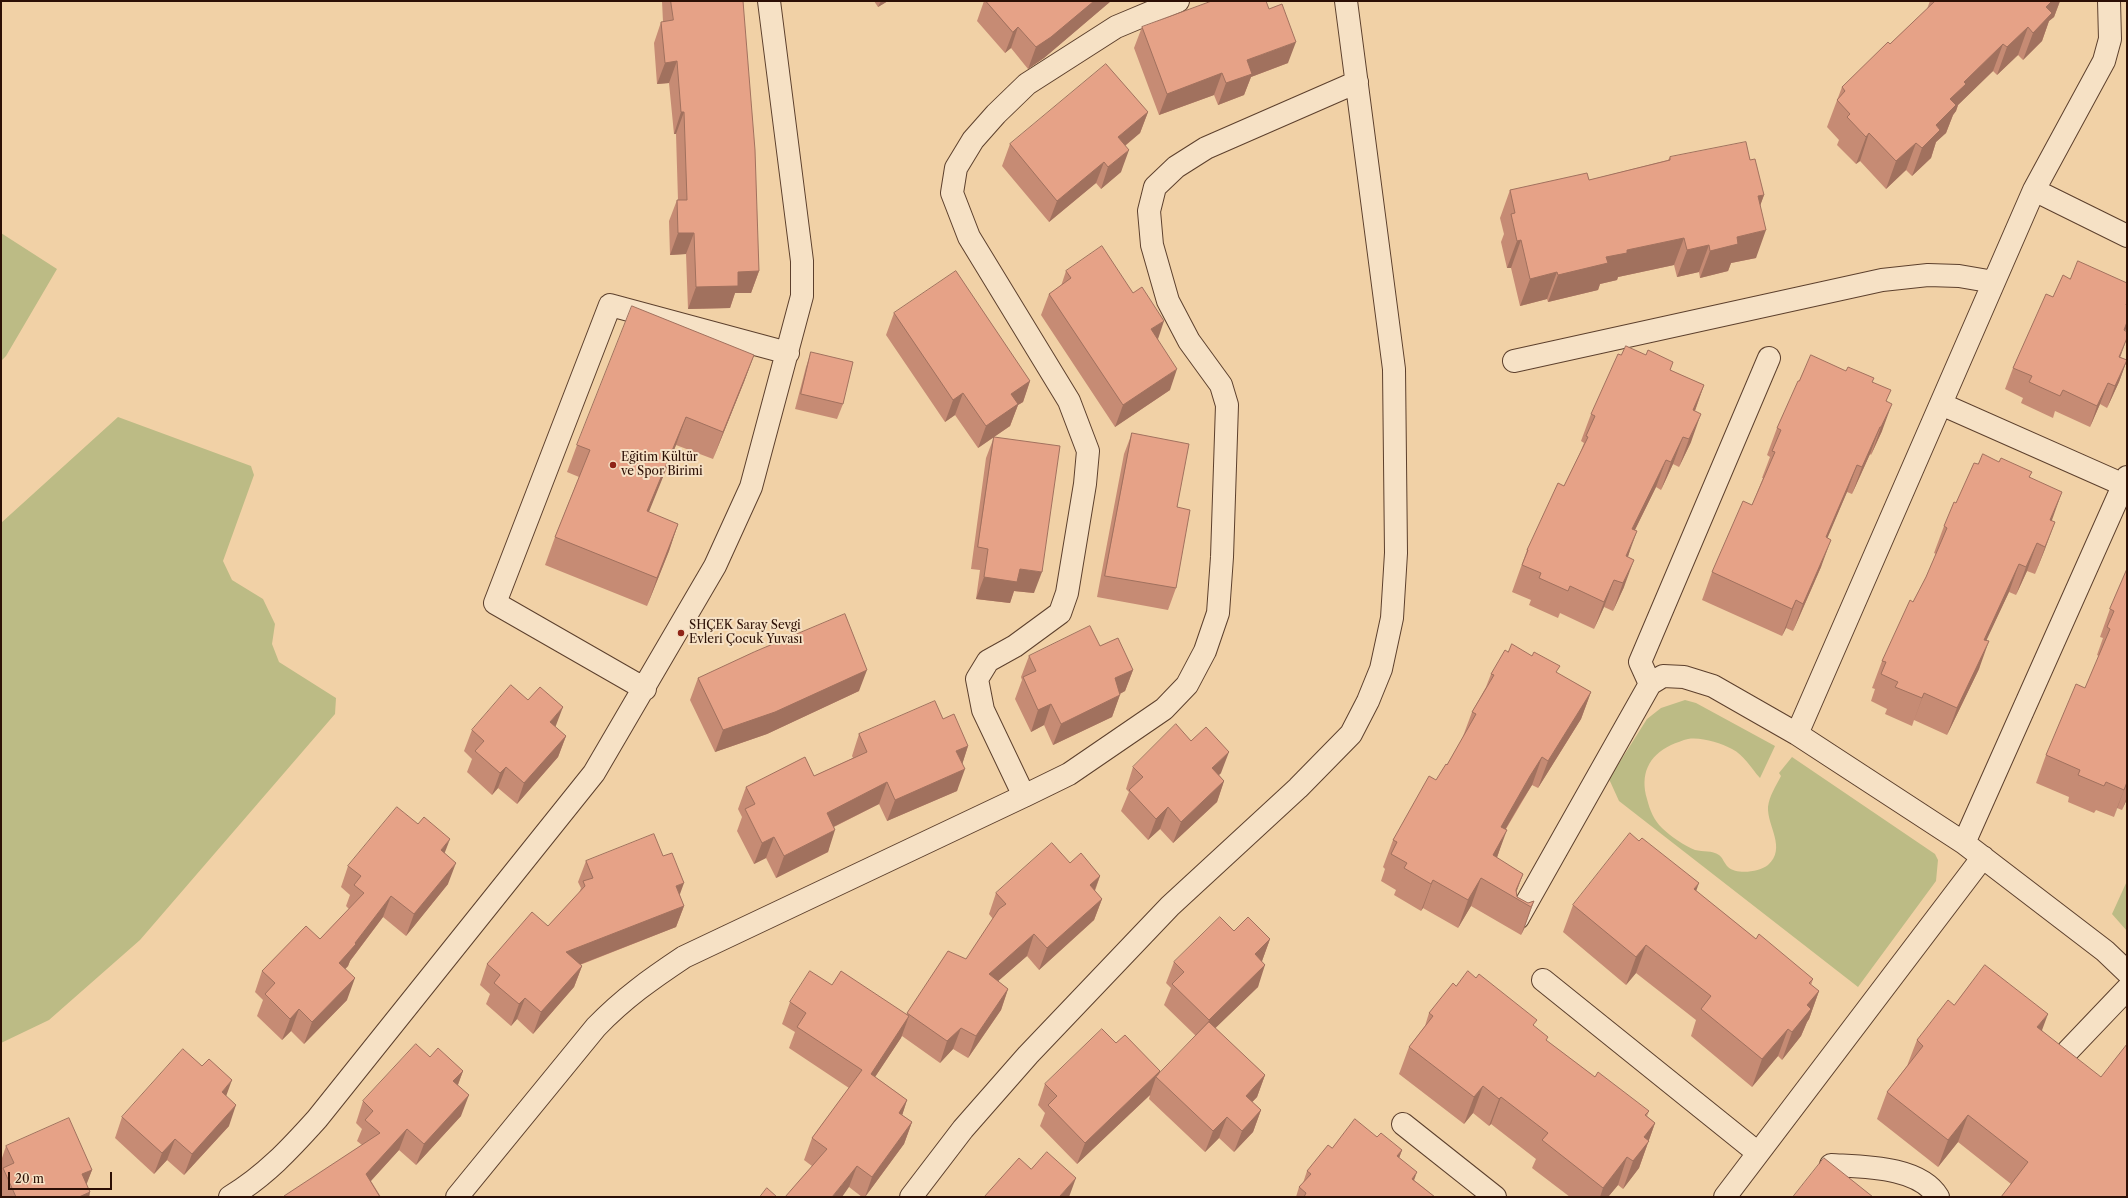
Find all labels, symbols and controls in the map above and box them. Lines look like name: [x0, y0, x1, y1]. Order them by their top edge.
place label: Eğitim Kültür ve Spor Birimi: [621, 451, 703, 479]
marker: Eğitim Kültür ve Spor Birimi: [608, 460, 618, 470]
place label: SHÇEK Saray Sevgi Evleri Çocuk Yuvası: [689, 619, 802, 647]
marker: SHÇEK Saray Sevgi Evleri Çocuk Yuvası: [676, 628, 686, 638]
scale bar: [10, 1164, 114, 1190]
text: 20 m: [15, 1171, 44, 1186]

